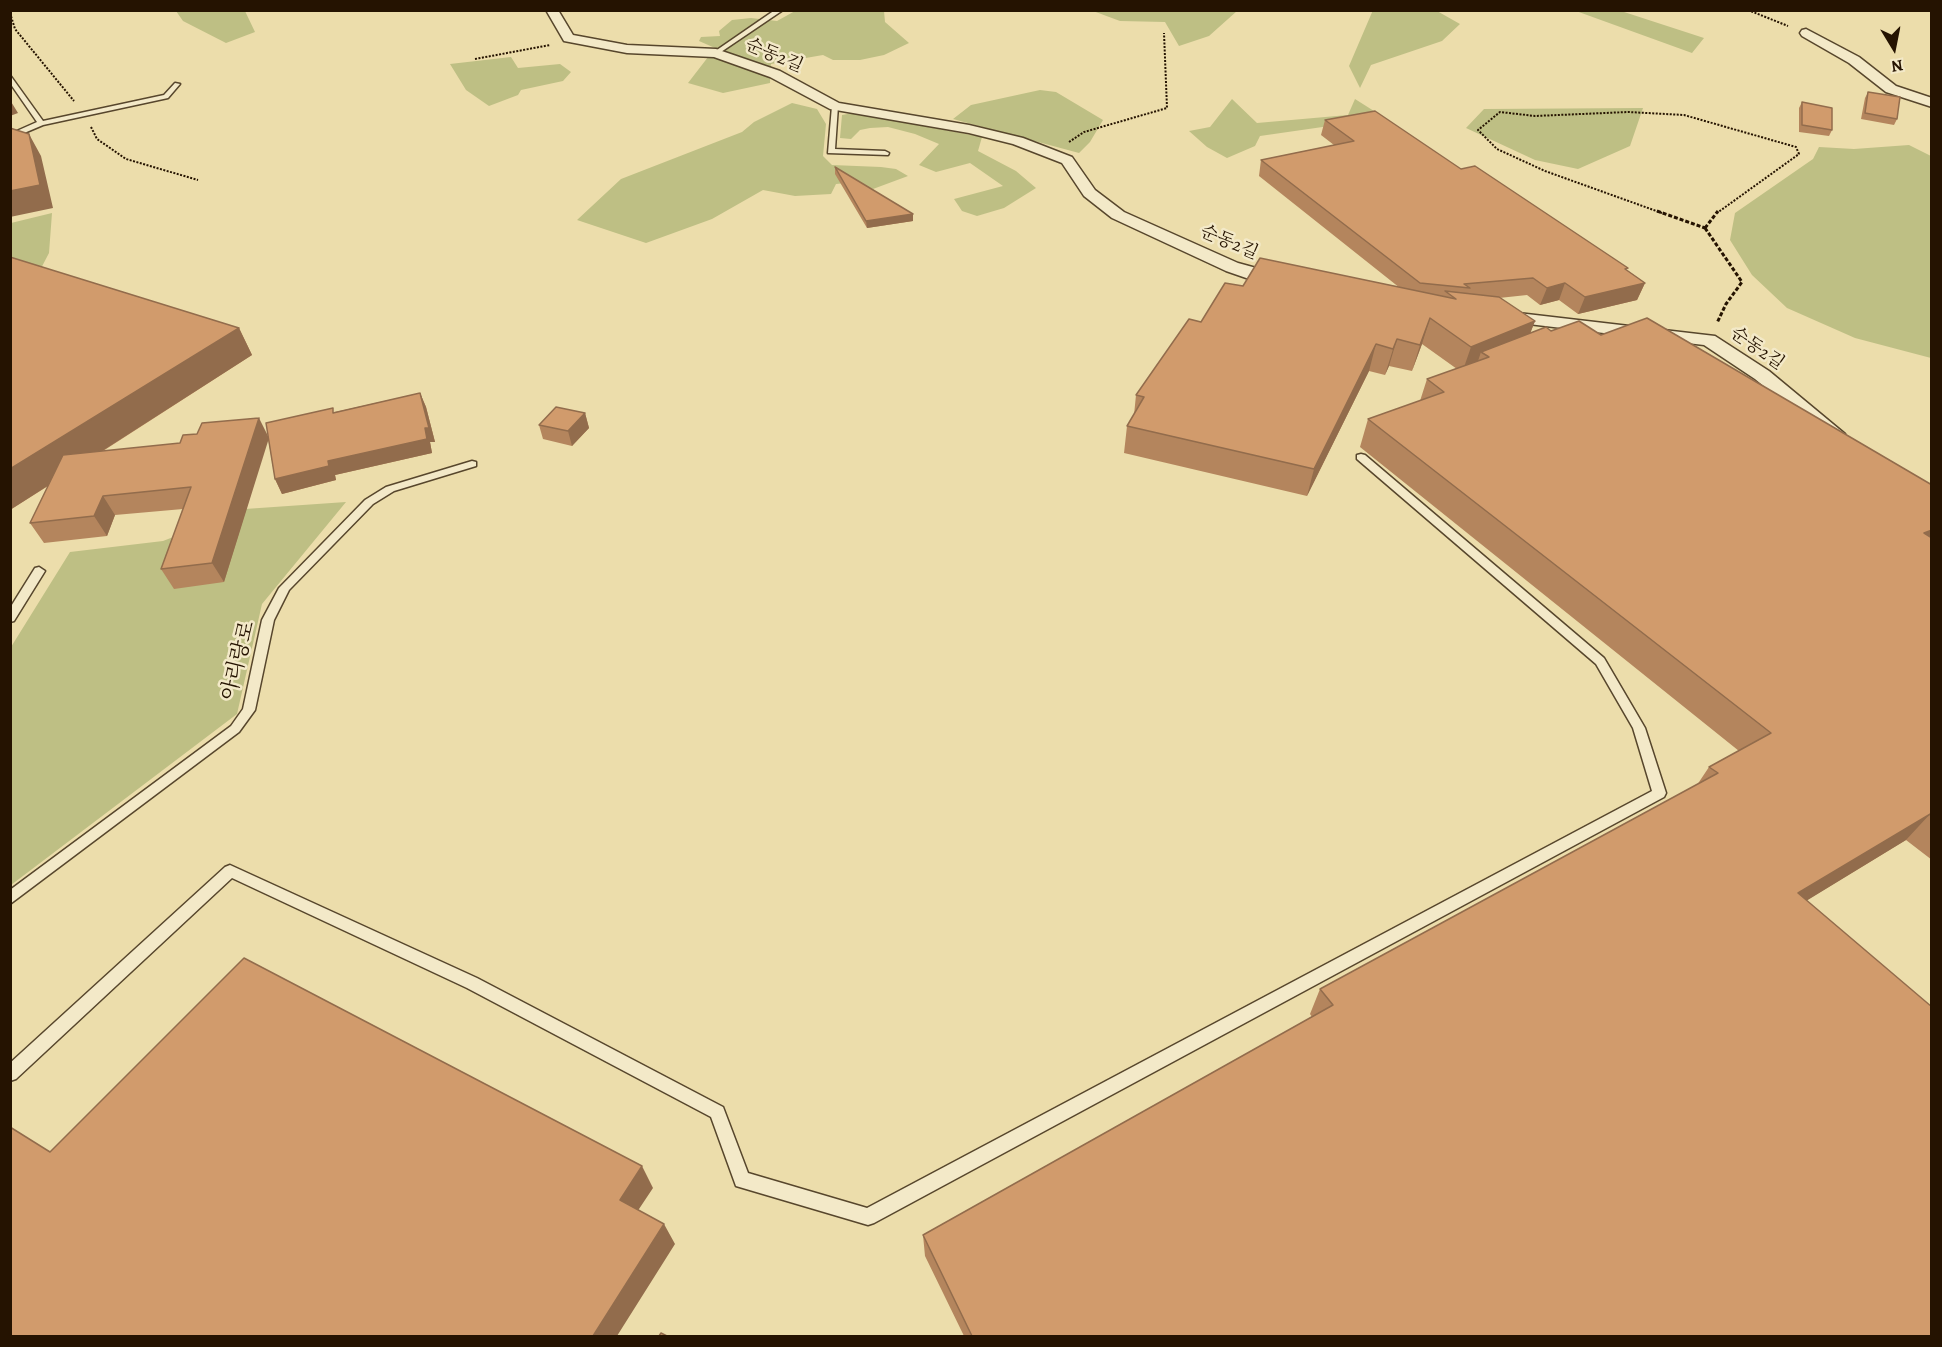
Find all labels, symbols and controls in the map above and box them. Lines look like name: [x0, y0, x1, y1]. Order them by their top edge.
north arrow: [1864, 18, 1924, 78]
street label: 순동2길: [742, 34, 806, 78]
text: N: [1889, 54, 1905, 78]
street label: 순동2길: [1197, 221, 1261, 265]
street label: 순동2길: [1726, 323, 1788, 375]
street label: 아리랑로: [217, 619, 261, 703]

